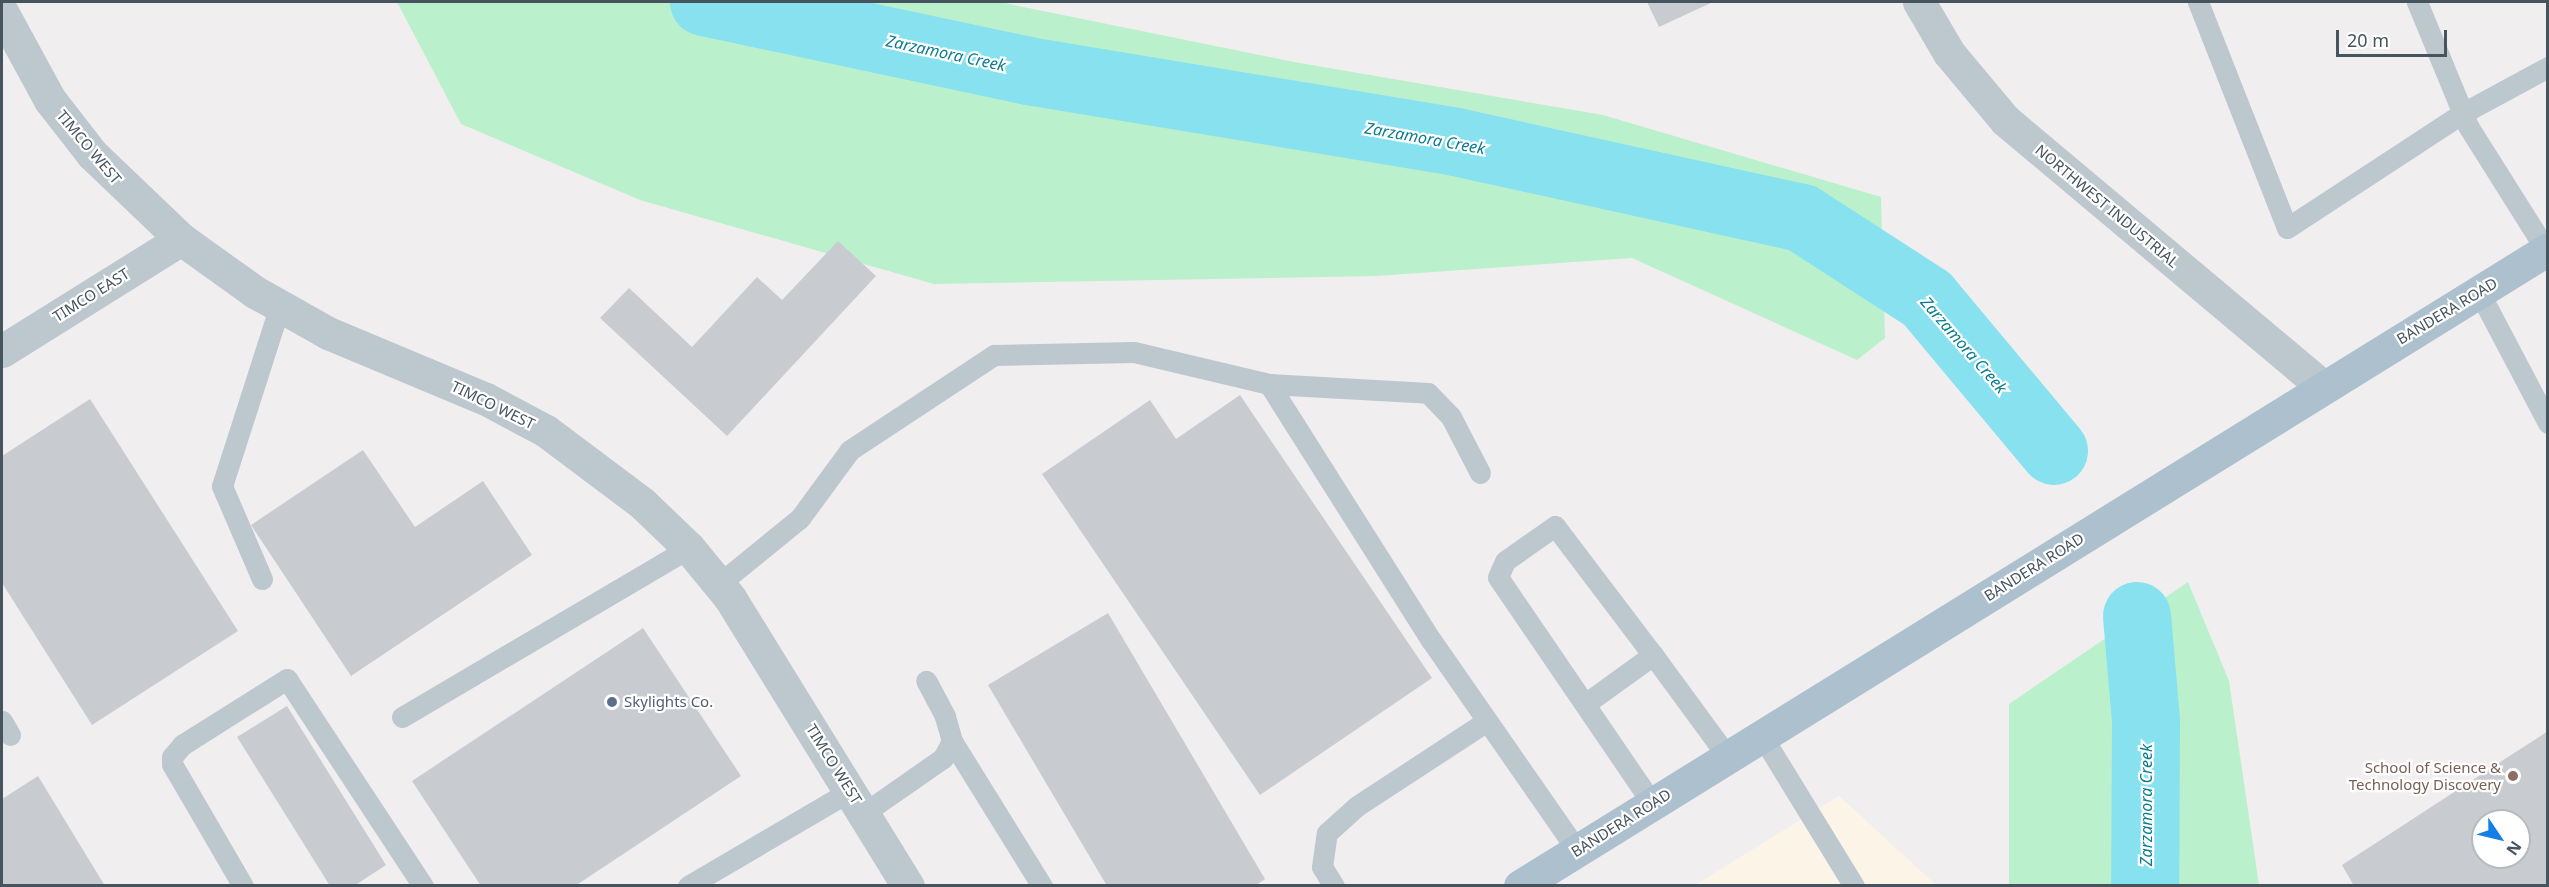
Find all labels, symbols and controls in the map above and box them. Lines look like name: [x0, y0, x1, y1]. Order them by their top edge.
scale bar: [2339, 18, 2450, 56]
text: 20 m: [2347, 28, 2389, 52]
water label: Zarzamora Creek: [884, 31, 1008, 75]
street label: TIMCO WEST: [53, 106, 125, 188]
water label: Zarzamora Creek: [1363, 118, 1487, 158]
street label: NORTHWEST INDUSTRIAL: [2032, 141, 2182, 271]
street label: TIMCO EAST: [50, 264, 132, 326]
street label: BANDERA ROAD: [2393, 274, 2501, 348]
water label: Zarzamora Creek: [1917, 293, 2011, 397]
street label: TIMCO WEST: [448, 377, 538, 433]
street label: BANDERA ROAD: [1981, 529, 2087, 605]
place label: Skylights Co.: [624, 693, 713, 711]
marker: Skylights Co.: [605, 695, 619, 709]
street label: TIMCO WEST: [802, 721, 866, 807]
water label: Zarzamora Creek: [2136, 744, 2156, 866]
place label: School of Science & Technology Discovery: [2349, 758, 2501, 793]
marker: School of Science & Technology Discovery: [2506, 769, 2520, 783]
street label: BANDERA ROAD: [1568, 785, 1674, 861]
north arrow: [2471, 809, 2531, 869]
text: N: [2501, 837, 2527, 860]

